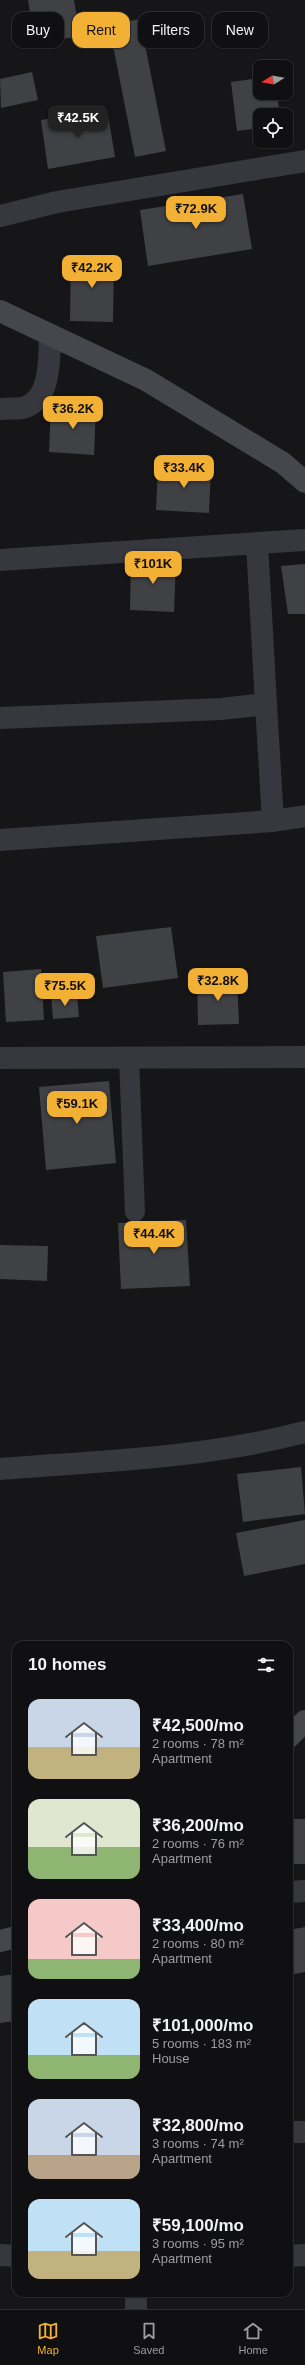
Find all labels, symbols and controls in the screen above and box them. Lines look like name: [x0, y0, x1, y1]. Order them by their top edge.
chip: Buy: [12, 12, 64, 48]
chip: Rent: [72, 12, 130, 48]
chip: Filters: [138, 12, 204, 48]
chip: New: [212, 12, 268, 48]
north arrow: [253, 60, 293, 100]
map controls: [253, 60, 293, 148]
pin: ₹42.5K: [45, 105, 111, 139]
button: locate: [253, 108, 293, 148]
text: ₹42.5K: [57, 110, 99, 125]
pin: ₹72.9K: [163, 196, 229, 230]
text: ₹72.9K: [175, 201, 217, 216]
pin: ₹42.2K: [59, 255, 125, 289]
text: ₹42.2K: [71, 260, 113, 275]
pin: ₹36.2K: [40, 396, 106, 430]
text: ₹36.2K: [52, 401, 94, 416]
pin: ₹33.4K: [151, 455, 217, 489]
text: ₹33.4K: [163, 460, 205, 475]
pin: ₹101K: [125, 551, 181, 585]
text: ₹101K: [134, 556, 172, 571]
pin: ₹32.8K: [185, 968, 251, 1002]
pin: ₹75.5K: [32, 973, 98, 1007]
text: ₹32.8K: [197, 973, 239, 988]
text: ₹75.5K: [44, 978, 86, 993]
pin: ₹59.1K: [44, 1091, 110, 1125]
text: ₹59.1K: [56, 1096, 98, 1111]
pin: ₹44.4K: [121, 1221, 187, 1255]
text: ₹44.4K: [133, 1226, 175, 1241]
icon: filters: [255, 1654, 277, 1676]
text: 10 homes: [28, 1655, 106, 1674]
icon: home: [60, 1715, 108, 1763]
text: ₹42,500/mo: [152, 1716, 244, 1735]
text: 2 rooms · 78 m²: [152, 1736, 244, 1751]
text: Apartment: [152, 1751, 212, 1766]
icon: home: [60, 1815, 108, 1863]
text: ₹36,200/mo: [152, 1816, 244, 1835]
text: 2 rooms · 76 m²: [152, 1836, 244, 1851]
text: Apartment: [152, 1851, 212, 1866]
icon: home: [60, 1915, 108, 1963]
text: ₹33,400/mo: [152, 1916, 244, 1935]
text: 2 rooms · 80 m²: [152, 1936, 244, 1951]
text: Apartment: [152, 1951, 212, 1966]
icon: home: [60, 2015, 108, 2063]
text: ₹101,000/mo: [152, 2016, 253, 2035]
text: 5 rooms · 183 m²: [152, 2036, 251, 2051]
text: House: [152, 2051, 190, 2066]
icon: home: [60, 2115, 108, 2163]
text: ₹32,800/mo: [152, 2116, 244, 2135]
text: 3 rooms · 74 m²: [152, 2136, 244, 2151]
text: Apartment: [152, 2151, 212, 2166]
icon: home: [60, 2215, 108, 2263]
text: ₹59,100/mo: [152, 2216, 244, 2235]
text: 3 rooms · 95 m²: [152, 2236, 244, 2251]
text: Apartment: [152, 2251, 212, 2266]
tab: Map: [37, 2320, 59, 2356]
tab: Saved: [133, 2320, 164, 2356]
tab: Home: [239, 2320, 268, 2356]

